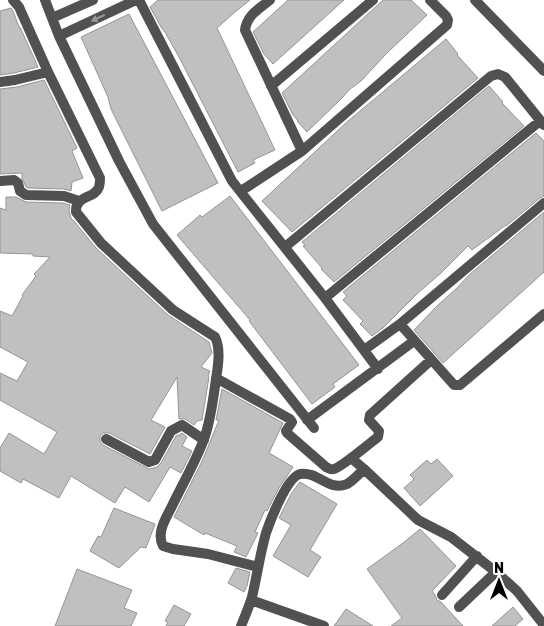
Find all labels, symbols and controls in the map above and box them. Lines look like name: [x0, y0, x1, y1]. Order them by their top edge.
one-way arrow: [91, 14, 105, 22]
north arrow: [474, 556, 524, 606]
text: N: [494, 560, 504, 577]

